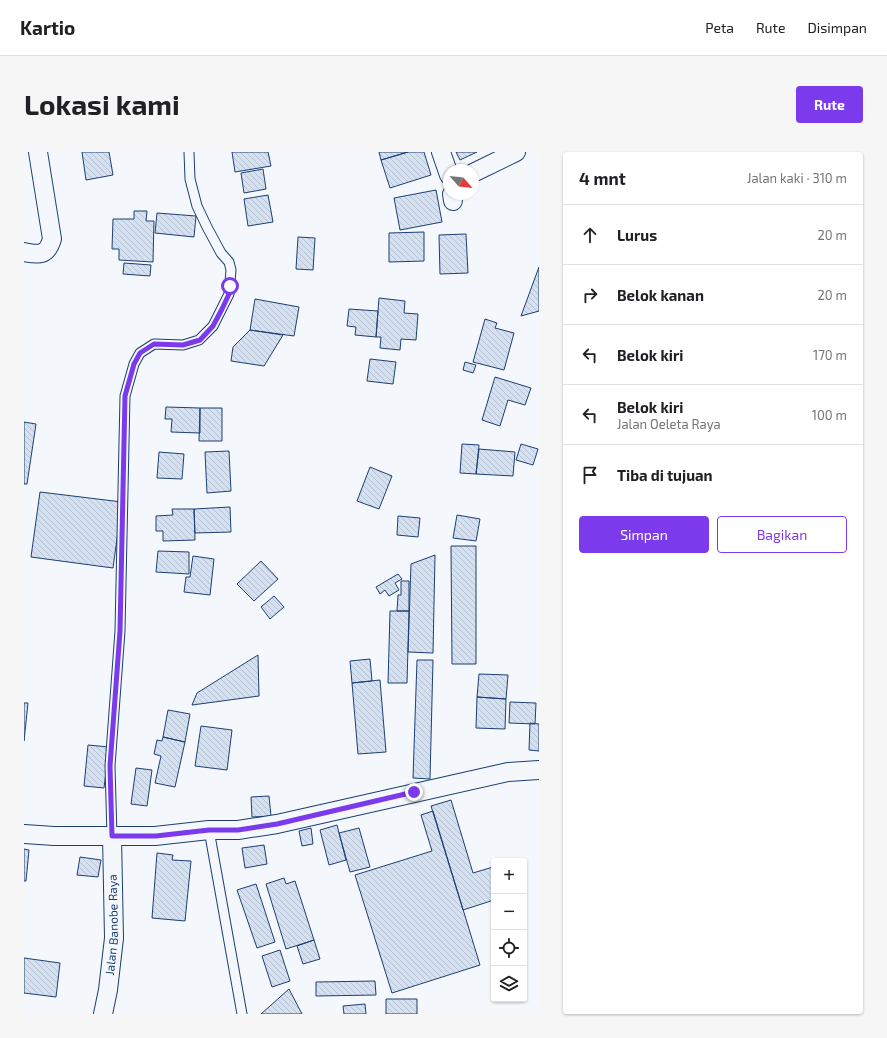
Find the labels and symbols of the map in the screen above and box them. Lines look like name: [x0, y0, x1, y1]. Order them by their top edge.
north arrow: [443, 164, 479, 200]
route start: [221, 277, 239, 295]
route end: [405, 783, 423, 801]
street label: Jalan Banobe Raya: [102, 874, 120, 976]

